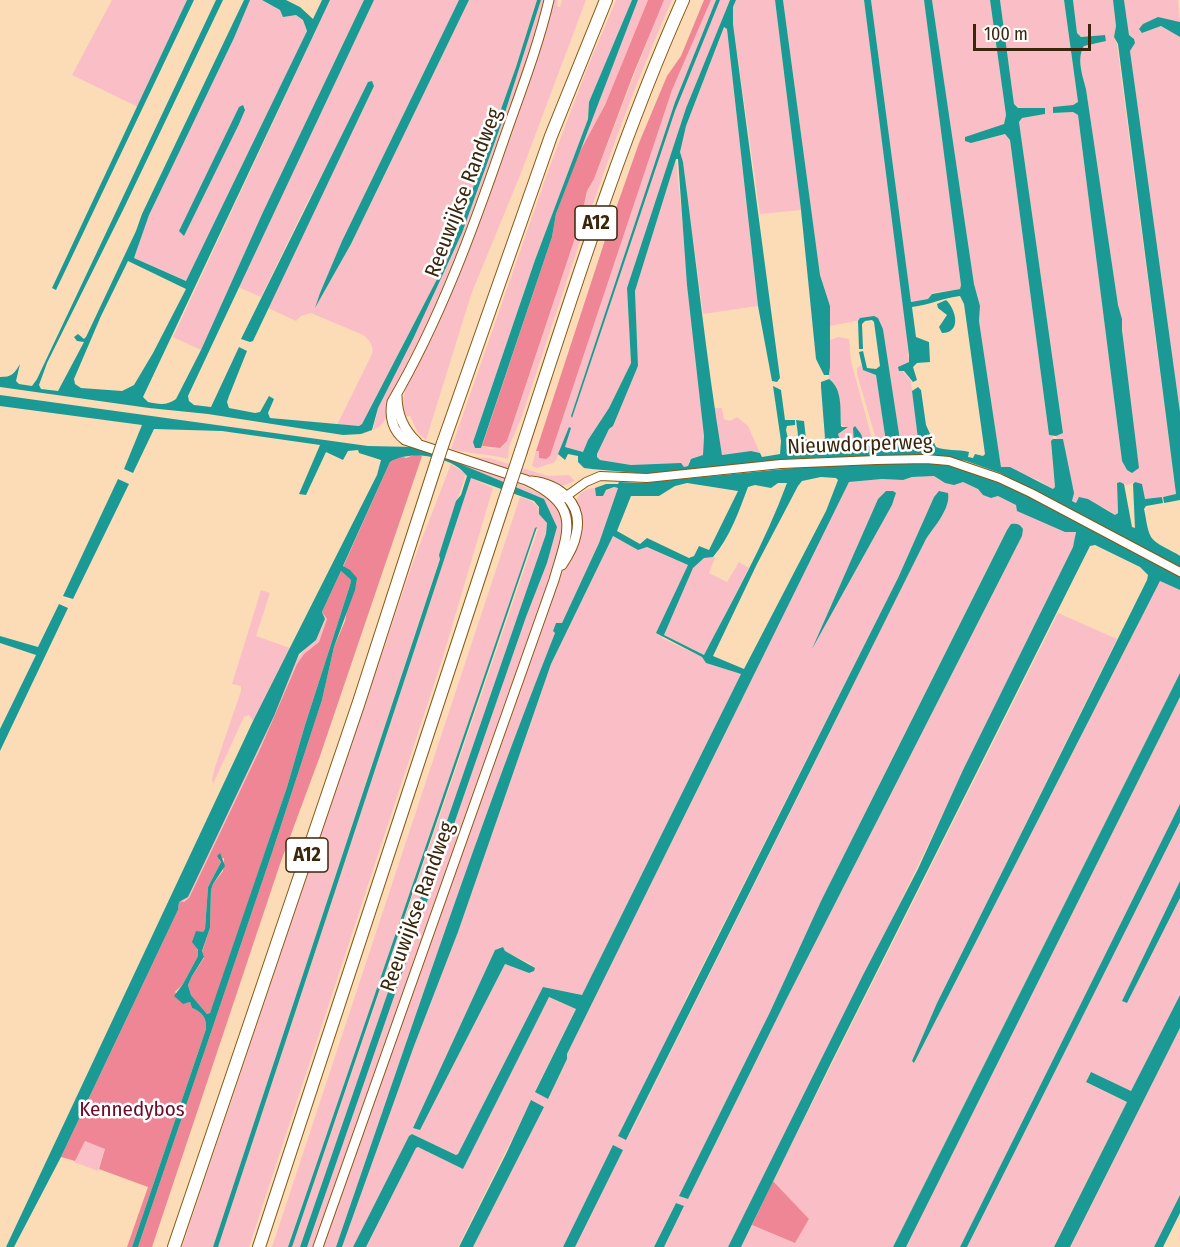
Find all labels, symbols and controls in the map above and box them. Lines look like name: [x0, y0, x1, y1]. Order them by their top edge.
scale bar: [976, 12, 1094, 50]
text: 100 m: [984, 23, 1028, 45]
street label: Reeuwijkse Randweg: [420, 105, 508, 281]
road number: A12: [575, 206, 617, 240]
street label: Nieuwdorperweg: [787, 430, 933, 460]
street label: Reeuwijkse Randweg: [376, 819, 460, 995]
road number: A12: [286, 838, 328, 872]
park label: Kennedybos: [79, 1097, 185, 1123]

